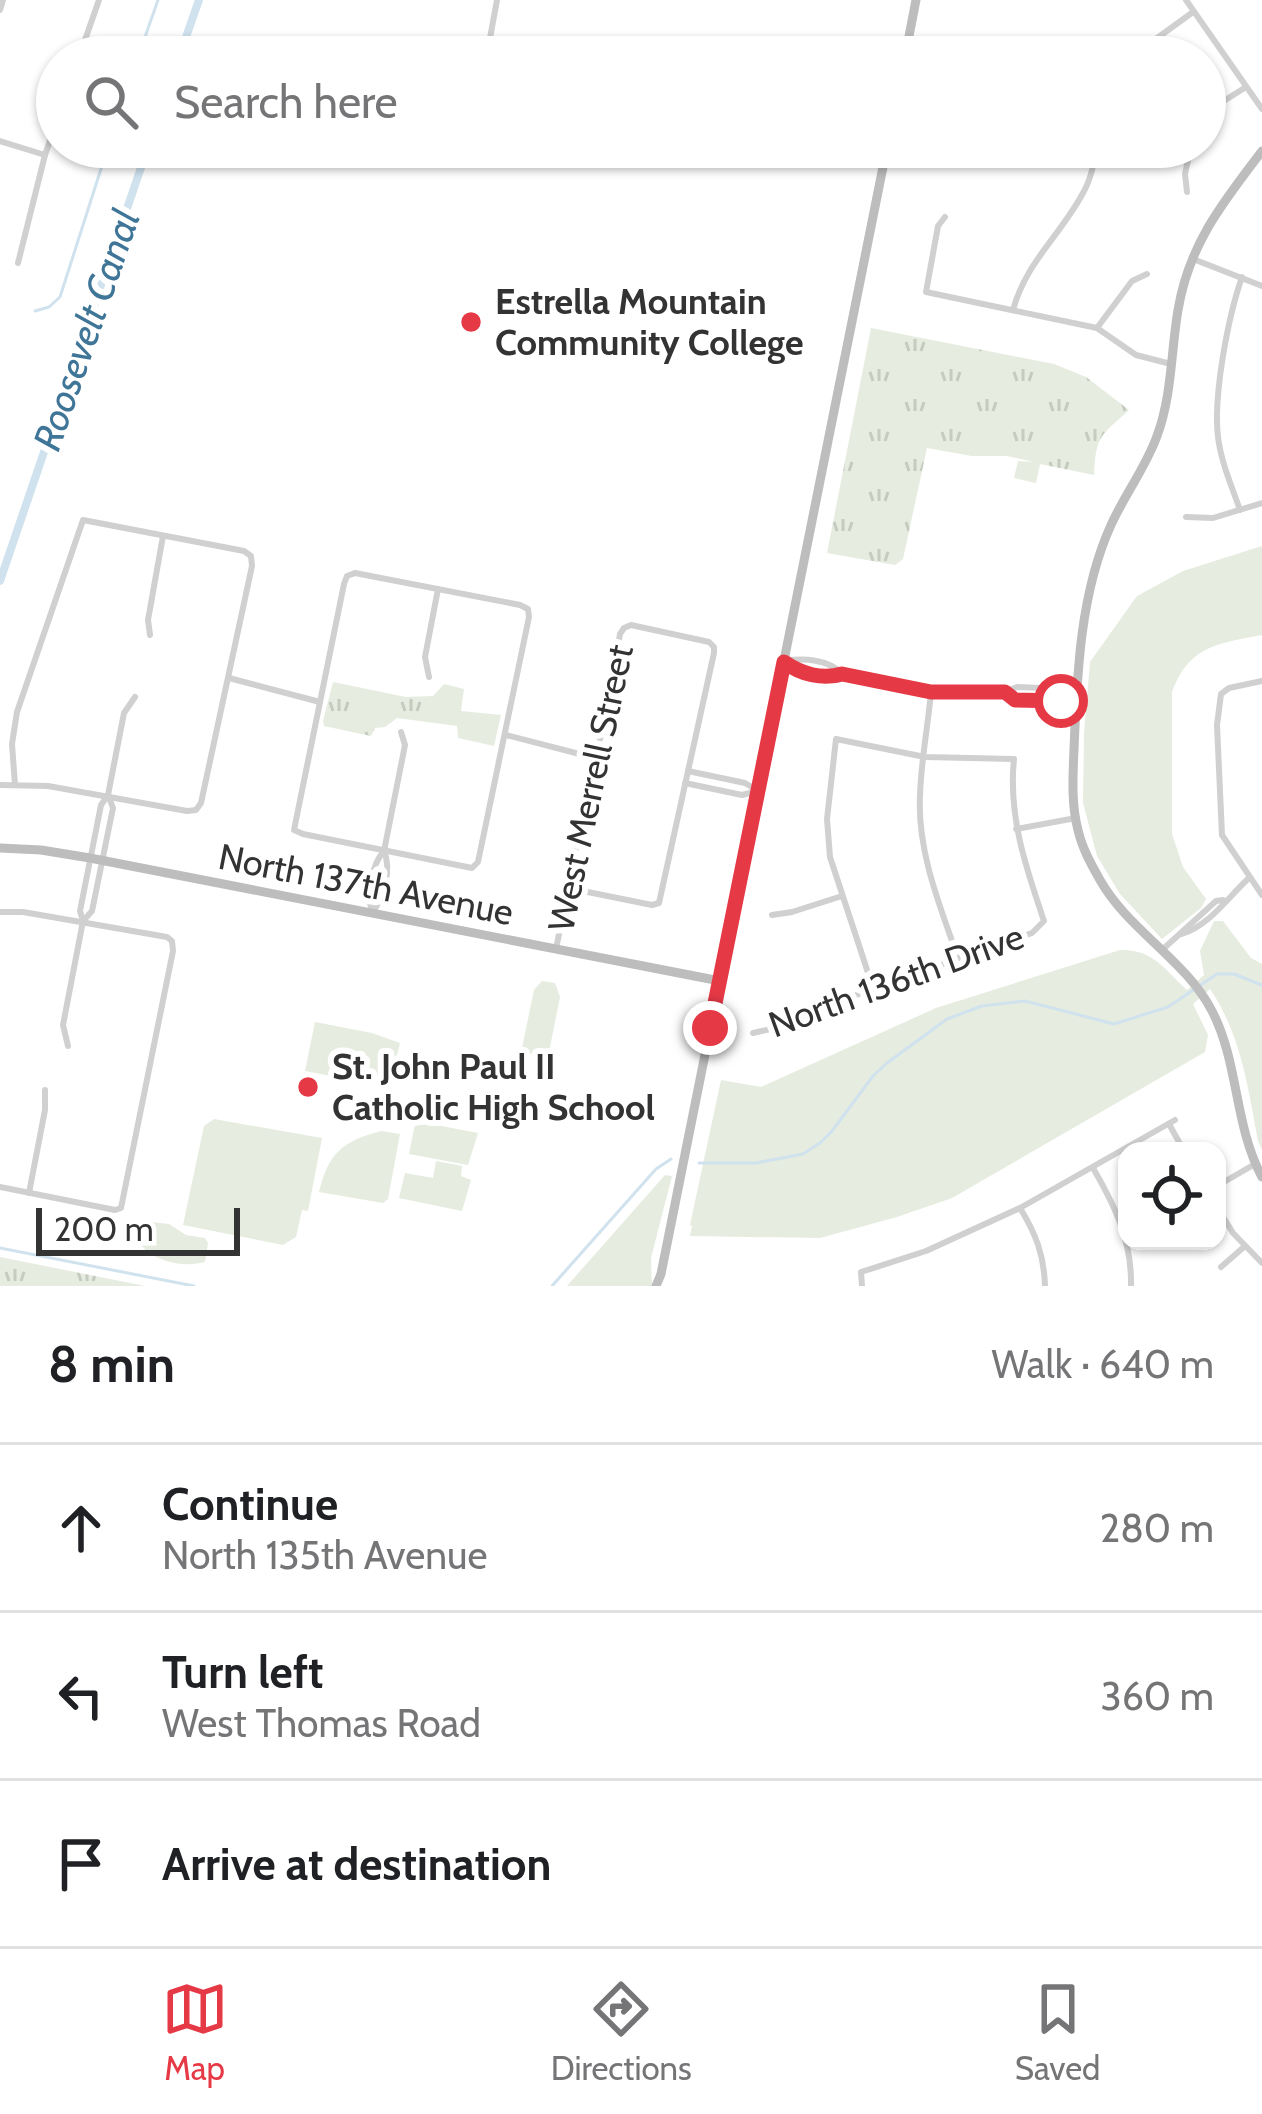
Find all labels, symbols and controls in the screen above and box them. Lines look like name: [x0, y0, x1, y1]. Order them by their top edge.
search box: [36, 36, 1226, 168]
icon: search: [78, 69, 144, 135]
text: Search here: [174, 75, 398, 129]
water label: Roosevelt Canal: [22, 203, 150, 457]
place label: Estrella Mountain Community College: [495, 279, 804, 364]
marker: Estrella Mountain Community College: [458, 309, 484, 335]
street label: West Merrell Street: [538, 641, 642, 935]
route start: [1034, 674, 1088, 728]
street label: North 137th Avenue: [215, 834, 517, 934]
street label: North 136th Drive: [763, 914, 1029, 1046]
route end: [683, 1001, 737, 1055]
place label: St. John Paul II Catholic High School: [332, 1044, 655, 1129]
marker: St. John Paul II Catholic High School: [295, 1074, 321, 1100]
map controls: [1118, 1142, 1226, 1250]
button: locate: [1118, 1142, 1226, 1250]
scale bar: [36, 1202, 240, 1255]
text: 200 m: [54, 1209, 154, 1249]
text: 8 min: [48, 1333, 175, 1395]
text: Walk · 640 m: [992, 1340, 1214, 1388]
text: Continue: [162, 1477, 338, 1531]
icon: ahead: [48, 1495, 114, 1561]
text: 280 m: [1100, 1504, 1214, 1552]
text: North 135th Avenue: [162, 1531, 487, 1579]
text: Turn left: [162, 1645, 324, 1699]
icon: left: [48, 1663, 114, 1729]
text: 360 m: [1101, 1672, 1214, 1720]
text: West Thomas Road: [162, 1699, 481, 1747]
icon: arrive: [48, 1831, 114, 1897]
text: Arrive at destination: [162, 1837, 551, 1891]
tab: Map: [162, 1976, 228, 2088]
tab: Directions: [551, 1976, 692, 2088]
tab: Saved: [1015, 1976, 1100, 2088]

